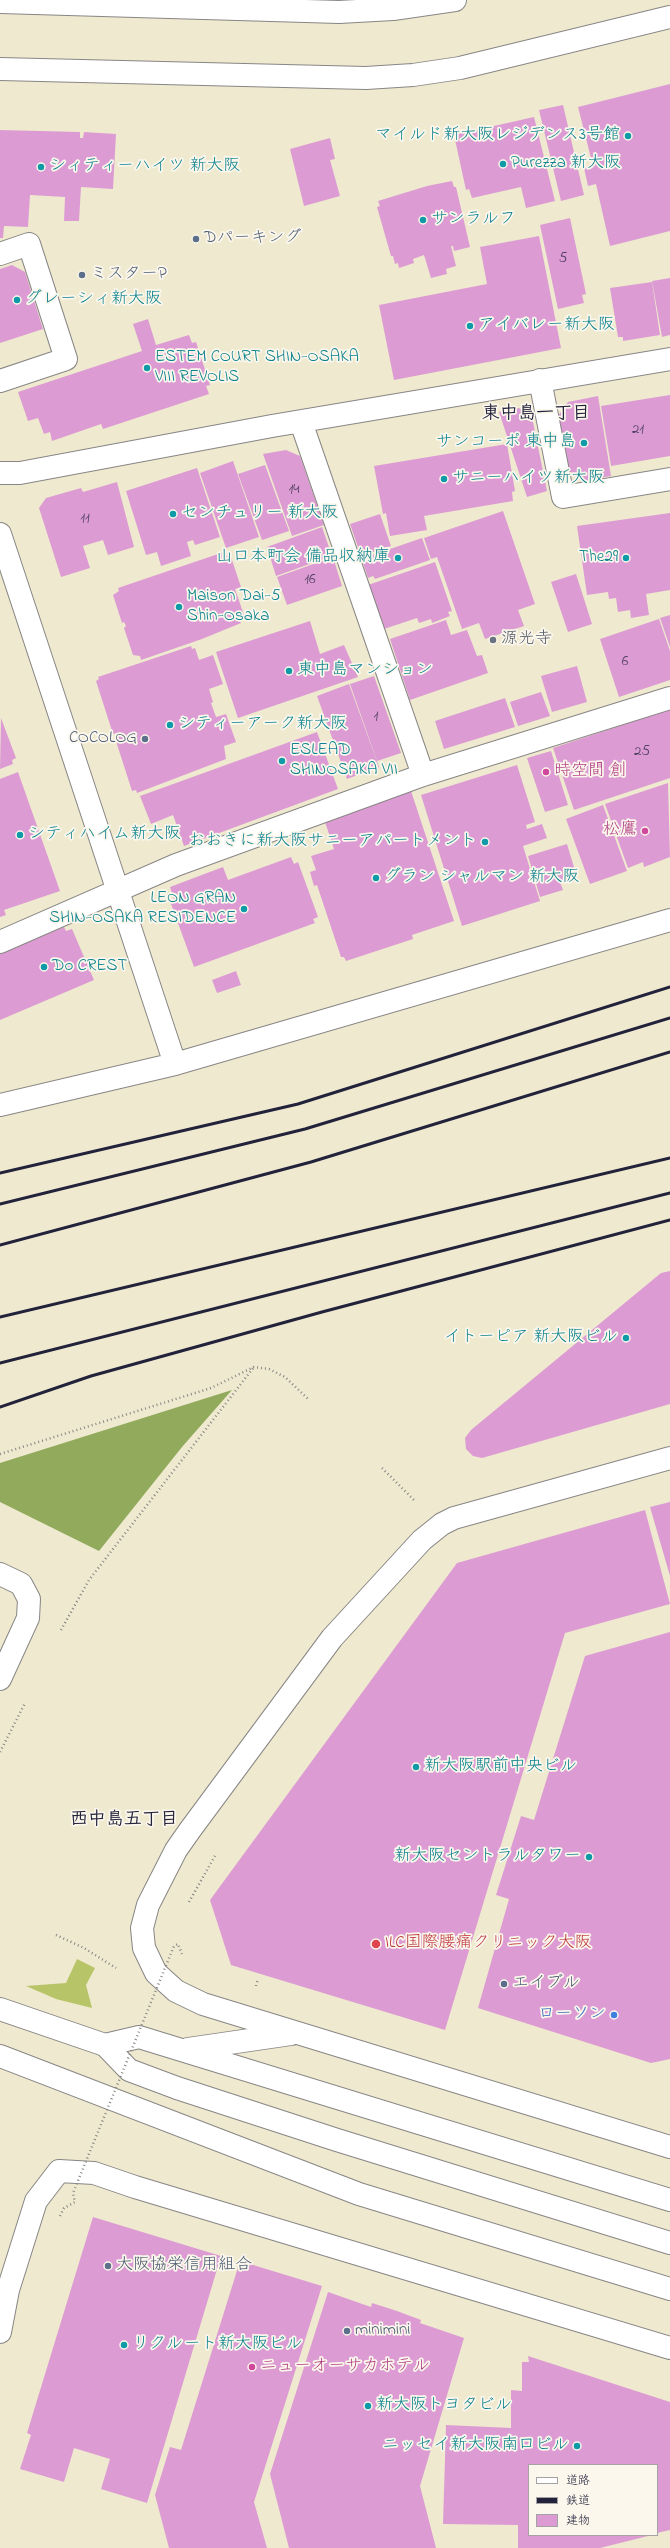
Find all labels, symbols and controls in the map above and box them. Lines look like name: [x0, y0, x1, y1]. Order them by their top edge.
place label: マイルド新大阪レジデンス3号館: [375, 126, 620, 146]
marker: マイルド新大阪レジデンス3号館: [623, 131, 633, 141]
place label: Purezza 新大阪: [511, 154, 621, 174]
place label: シィティーハイツ 新大阪: [49, 157, 240, 177]
marker: Purezza 新大阪: [498, 159, 508, 169]
marker: シィティーハイツ 新大阪: [36, 162, 46, 172]
place label: サンラルフ: [431, 210, 516, 230]
marker: サンラルフ: [418, 215, 428, 225]
place label: Dパーキング: [204, 229, 301, 249]
marker: Dパーキング: [191, 234, 201, 244]
house number: 5: [559, 251, 567, 269]
place label: ミスターP: [90, 265, 167, 285]
marker: ミスターP: [77, 270, 87, 280]
place label: グレーシィ新大阪: [25, 290, 162, 310]
marker: グレーシィ新大阪: [12, 295, 22, 305]
place label: アイバレー新大阪: [478, 316, 615, 336]
marker: アイバレー新大阪: [465, 321, 475, 331]
place label: ESTEM COURT SHIN-OSAKA VIII REVOLIS: [155, 348, 359, 388]
marker: ESTEM COURT SHIN-OSAKA VIII REVOLIS: [142, 363, 152, 373]
district label: 東中島一丁目: [482, 404, 590, 426]
house number: 21: [632, 422, 644, 440]
place label: サンコーポ 東中島: [436, 433, 576, 453]
marker: サンコーポ 東中島: [579, 438, 589, 448]
place label: サニーハイツ新大阪: [452, 469, 605, 489]
marker: サニーハイツ新大阪: [439, 474, 449, 484]
house number: 14: [289, 482, 299, 500]
place label: センチュリー 新大阪: [181, 504, 338, 524]
marker: センチュリー 新大阪: [168, 509, 178, 519]
house number: 11: [80, 511, 90, 529]
place label: 山口本町会 備品収納庫: [216, 548, 390, 568]
place label: The29: [579, 548, 618, 568]
marker: 山口本町会 備品収納庫: [393, 553, 403, 563]
marker: The29: [621, 553, 631, 563]
house number: 16: [304, 572, 316, 590]
place label: Maison Dai-5 Shin-Osaka: [187, 587, 280, 627]
marker: Maison Dai-5 Shin-Osaka: [174, 602, 184, 612]
place label: 源光寺: [501, 630, 552, 650]
marker: 源光寺: [488, 635, 498, 645]
house number: 6: [622, 654, 628, 672]
place label: 東中島マンション: [297, 661, 433, 681]
marker: 東中島マンション: [284, 666, 294, 676]
house number: 1: [374, 709, 378, 727]
place label: シティーアーク新大阪: [178, 715, 347, 735]
marker: シティーアーク新大阪: [165, 720, 175, 730]
place label: COCOLOG: [69, 729, 137, 749]
marker: COCOLOG: [140, 734, 150, 744]
place label: ESLEAD SHINOSAKA VII: [290, 741, 398, 781]
house number: 25: [634, 744, 650, 762]
marker: ESLEAD SHINOSAKA VII: [277, 756, 287, 766]
place label: 時空間 創: [554, 762, 626, 782]
marker: 時空間 創: [541, 767, 551, 777]
place label: 松鷹: [603, 821, 637, 841]
place label: シティハイム新大阪: [28, 825, 181, 845]
marker: 松鷹: [640, 826, 650, 836]
marker: シティハイム新大阪: [15, 830, 25, 840]
place label: おおきに新大阪サニーアパートメント: [188, 832, 477, 852]
marker: おおきに新大阪サニーアパートメント: [480, 837, 490, 847]
place label: グラン シャルマン 新大阪: [384, 868, 579, 888]
marker: グラン シャルマン 新大阪: [371, 873, 381, 883]
place label: LEON GRAN SHIN-OSAKA RESIDENCE: [49, 889, 236, 929]
marker: LEON GRAN SHIN-OSAKA RESIDENCE: [239, 904, 249, 914]
place label: Do CREST: [52, 957, 127, 977]
marker: Do CREST: [39, 962, 49, 972]
place label: イトーピア 新大阪ビル: [444, 1328, 618, 1348]
marker: イトーピア 新大阪ビル: [621, 1333, 631, 1343]
place label: 新大阪駅前中央ビル: [424, 1757, 577, 1777]
marker: 新大阪駅前中央ビル: [411, 1762, 421, 1772]
district label: 西中島五丁目: [70, 1810, 178, 1832]
place label: 新大阪セントラルタワー: [394, 1847, 581, 1867]
marker: 新大阪セントラルタワー: [584, 1852, 594, 1862]
place label: ILC国際腰痛クリニック大阪: [385, 1934, 592, 1954]
marker: ILC国際腰痛クリニック大阪: [370, 1938, 382, 1950]
place label: エイブル: [512, 1974, 580, 1994]
marker: エイブル: [499, 1979, 509, 1989]
place label: ローソン: [538, 2005, 606, 2025]
marker: ローソン: [609, 2010, 619, 2020]
place label: 大阪協栄信用組合: [116, 2256, 252, 2276]
marker: 大阪協栄信用組合: [103, 2261, 113, 2271]
place label: minimini: [355, 2321, 410, 2341]
marker: minimini: [342, 2326, 352, 2336]
place label: リクルート新大阪ビル: [132, 2335, 303, 2355]
marker: リクルート新大阪ビル: [119, 2340, 129, 2350]
place label: ニューオーサカホテル: [260, 2357, 430, 2377]
marker: ニューオーサカホテル: [247, 2362, 257, 2372]
place label: 新大阪トヨタビル: [376, 2396, 512, 2416]
marker: 新大阪トヨタビル: [363, 2401, 373, 2411]
place label: ニッセイ新大阪南口ビル: [382, 2436, 569, 2456]
marker: ニッセイ新大阪南口ビル: [572, 2441, 582, 2451]
legend: [528, 2464, 658, 2536]
text: 道路: [566, 2472, 590, 2490]
text: 鉄道: [566, 2492, 590, 2510]
text: 建物: [566, 2512, 590, 2530]

